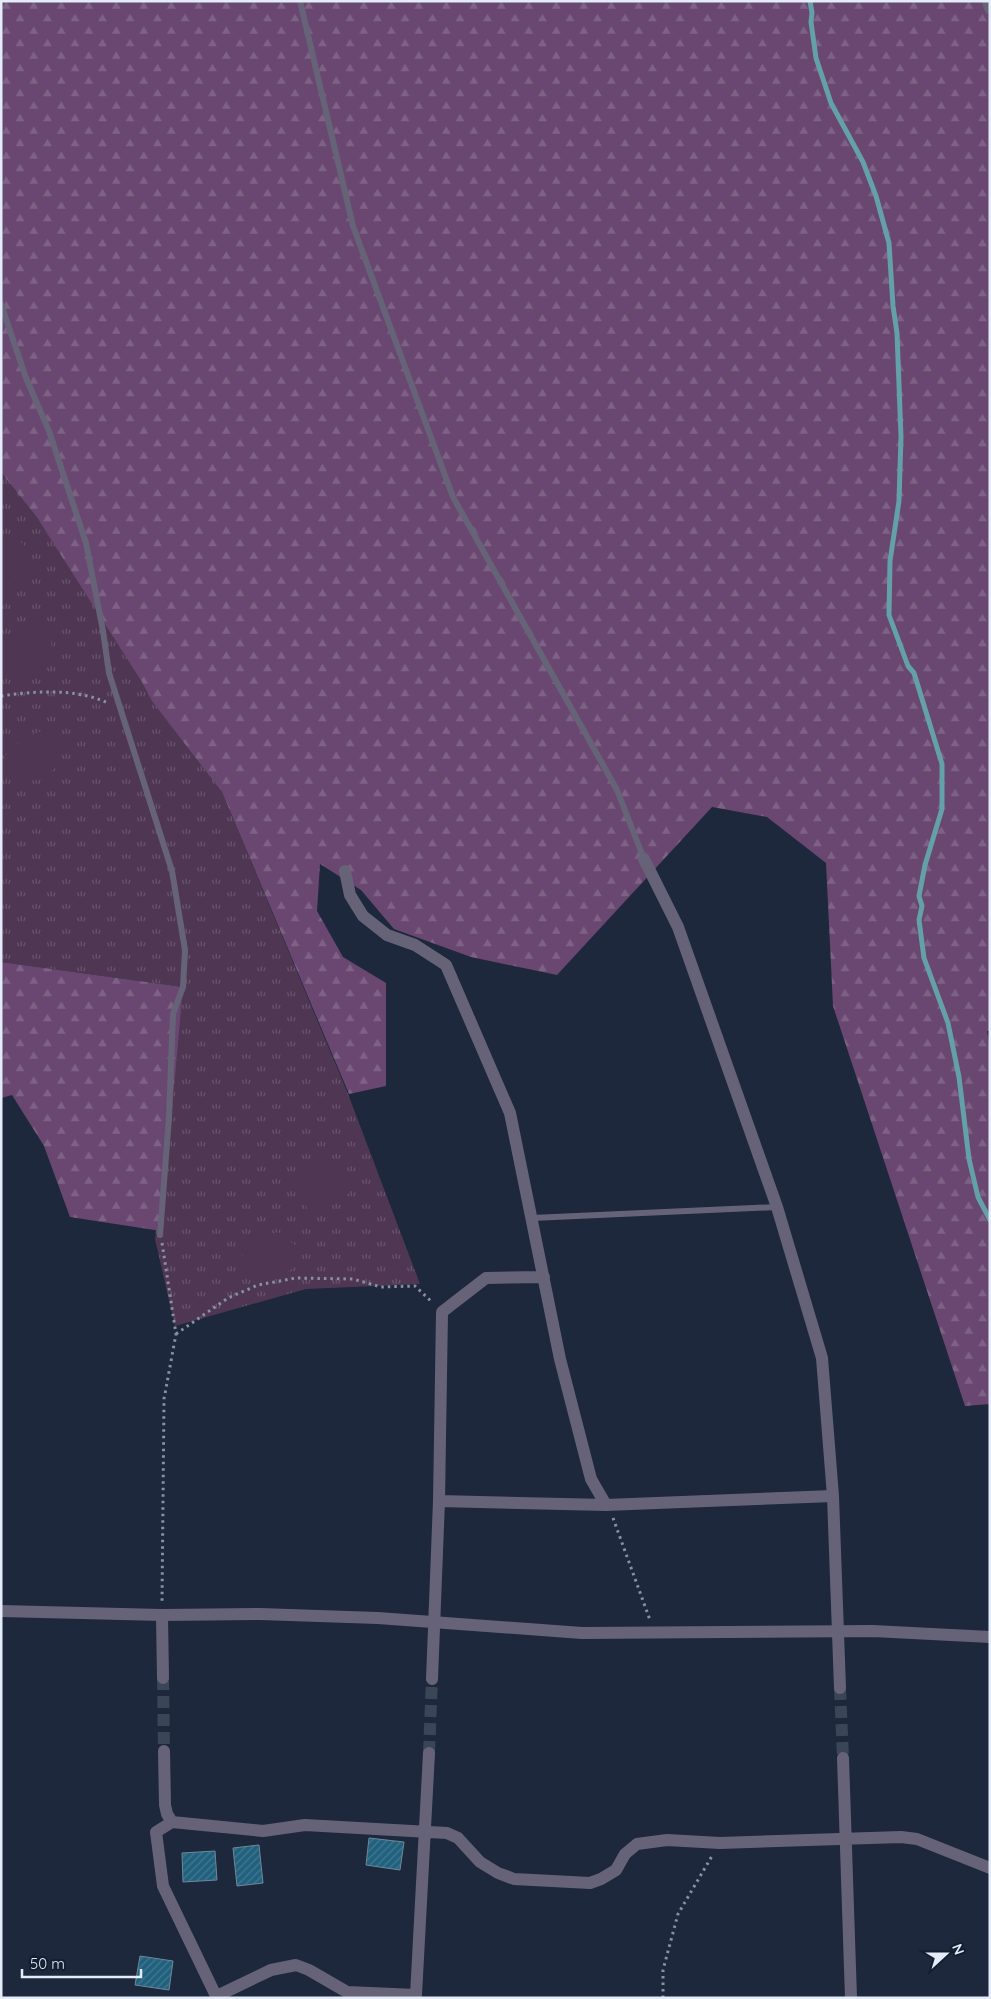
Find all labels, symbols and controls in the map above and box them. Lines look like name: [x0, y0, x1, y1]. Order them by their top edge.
north arrow: [921, 1929, 971, 1979]
text: N: [948, 1941, 968, 1957]
scale bar: [22, 1946, 141, 1978]
text: 50 m: [30, 1954, 65, 1973]

